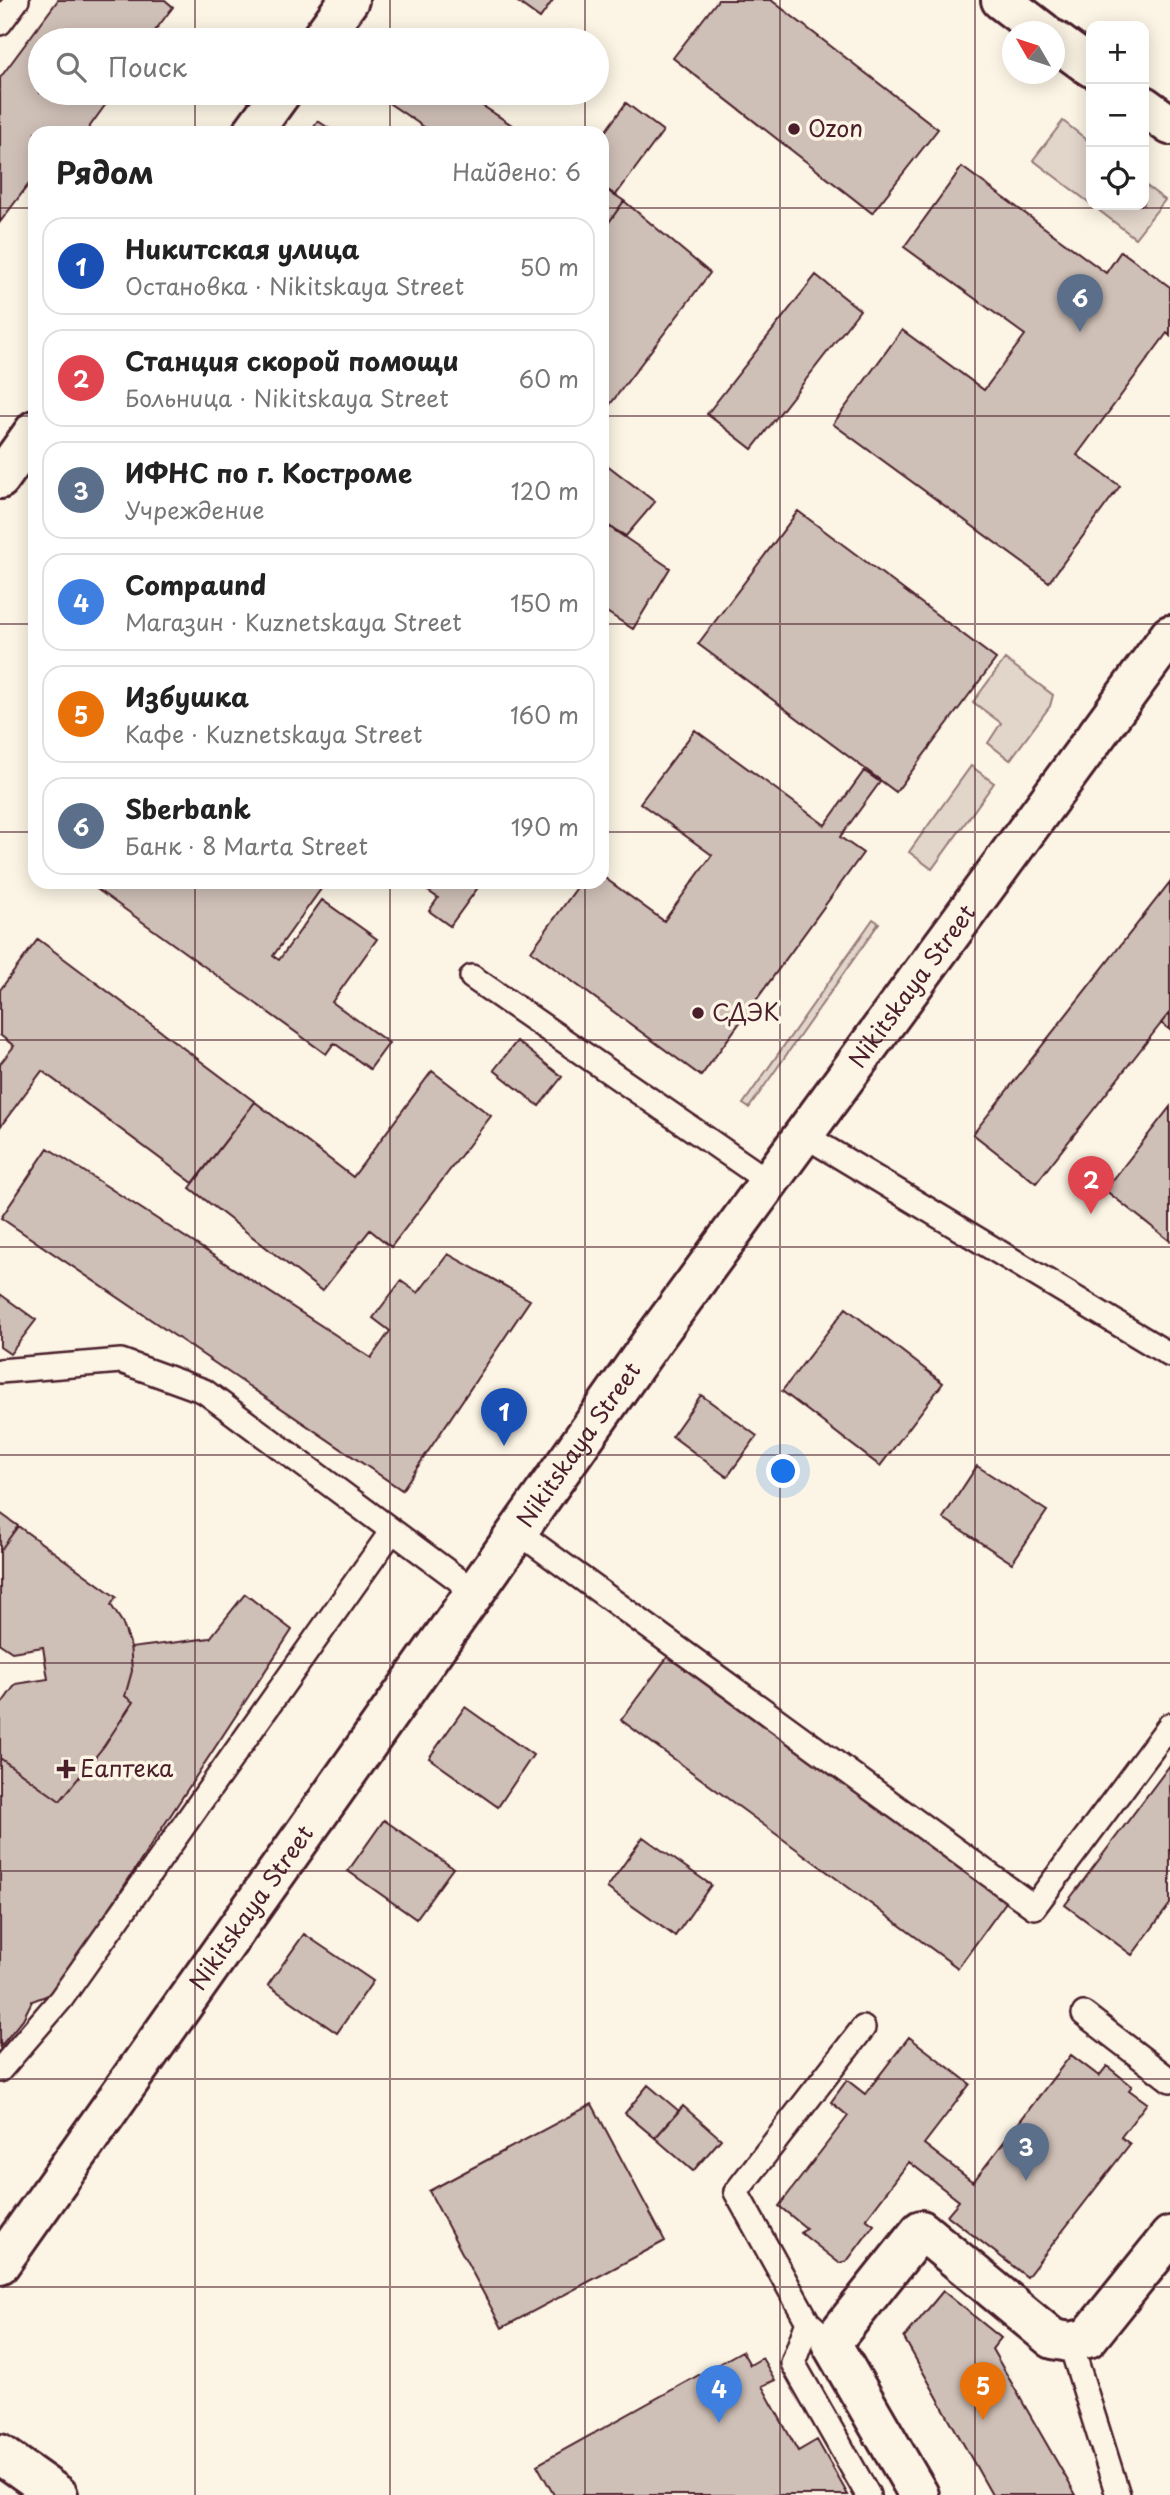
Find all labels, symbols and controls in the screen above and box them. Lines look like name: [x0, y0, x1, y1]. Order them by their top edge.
north arrow: [1002, 21, 1065, 84]
map controls: [1086, 21, 1149, 210]
button: +: [1086, 21, 1149, 84]
search box: [28, 28, 609, 105]
text: Поиск: [108, 47, 187, 86]
icon: search: [52, 48, 90, 86]
button: −: [1086, 84, 1149, 147]
place label: Ozon: [808, 110, 863, 145]
marker: Ozon: [786, 121, 802, 137]
button: locate: [1086, 147, 1149, 210]
text: Рядом: [56, 149, 154, 194]
text: Найдено: 6: [452, 154, 581, 189]
text: Никитская улица: [125, 229, 360, 268]
text: 1: [76, 249, 87, 284]
text: 50 m: [519, 249, 579, 284]
text: Остановка · Nikitskaya Street: [125, 268, 464, 303]
pin: 6: [1057, 274, 1103, 332]
text: Станция скорой помощи: [125, 341, 459, 380]
text: 2: [73, 361, 89, 396]
text: 60 m: [519, 361, 579, 396]
text: Больница · Nikitskaya Street: [125, 380, 449, 415]
text: ИФНС по г. Костроме: [125, 453, 412, 492]
text: 3: [73, 473, 89, 508]
text: 120 m: [511, 473, 579, 508]
text: Учреждение: [125, 492, 265, 527]
text: Compaund: [125, 565, 266, 604]
text: 4: [73, 585, 89, 620]
text: 150 m: [510, 585, 579, 620]
text: Магазин · Kuznetskaya Street: [125, 604, 462, 639]
text: Избушка: [125, 677, 249, 716]
text: 5: [74, 697, 88, 732]
text: 160 m: [510, 697, 579, 732]
text: Кафе · Kuznetskaya Street: [125, 716, 422, 751]
text: Sberbank: [125, 789, 251, 828]
text: 6: [73, 809, 89, 844]
text: 190 m: [511, 809, 579, 844]
text: Банк · 8 Marta Street: [125, 828, 368, 863]
street label: Nikitskaya Street: [839, 896, 983, 1074]
place label: СДЭК: [712, 994, 779, 1029]
marker: СДЭК: [690, 1005, 706, 1021]
pin: 2: [1068, 1156, 1114, 1214]
street label: Nikitskaya Street: [507, 1354, 648, 1534]
pin: 1: [481, 1388, 527, 1446]
your location: [766, 1454, 800, 1488]
place label: Еаптека: [80, 1750, 174, 1785]
marker: Еаптека: [58, 1761, 74, 1777]
street label: Nikitskaya Street: [180, 1817, 321, 1997]
pin: 3: [1003, 2123, 1049, 2181]
pin: 5: [960, 2362, 1006, 2420]
pin: 4: [696, 2365, 742, 2423]

